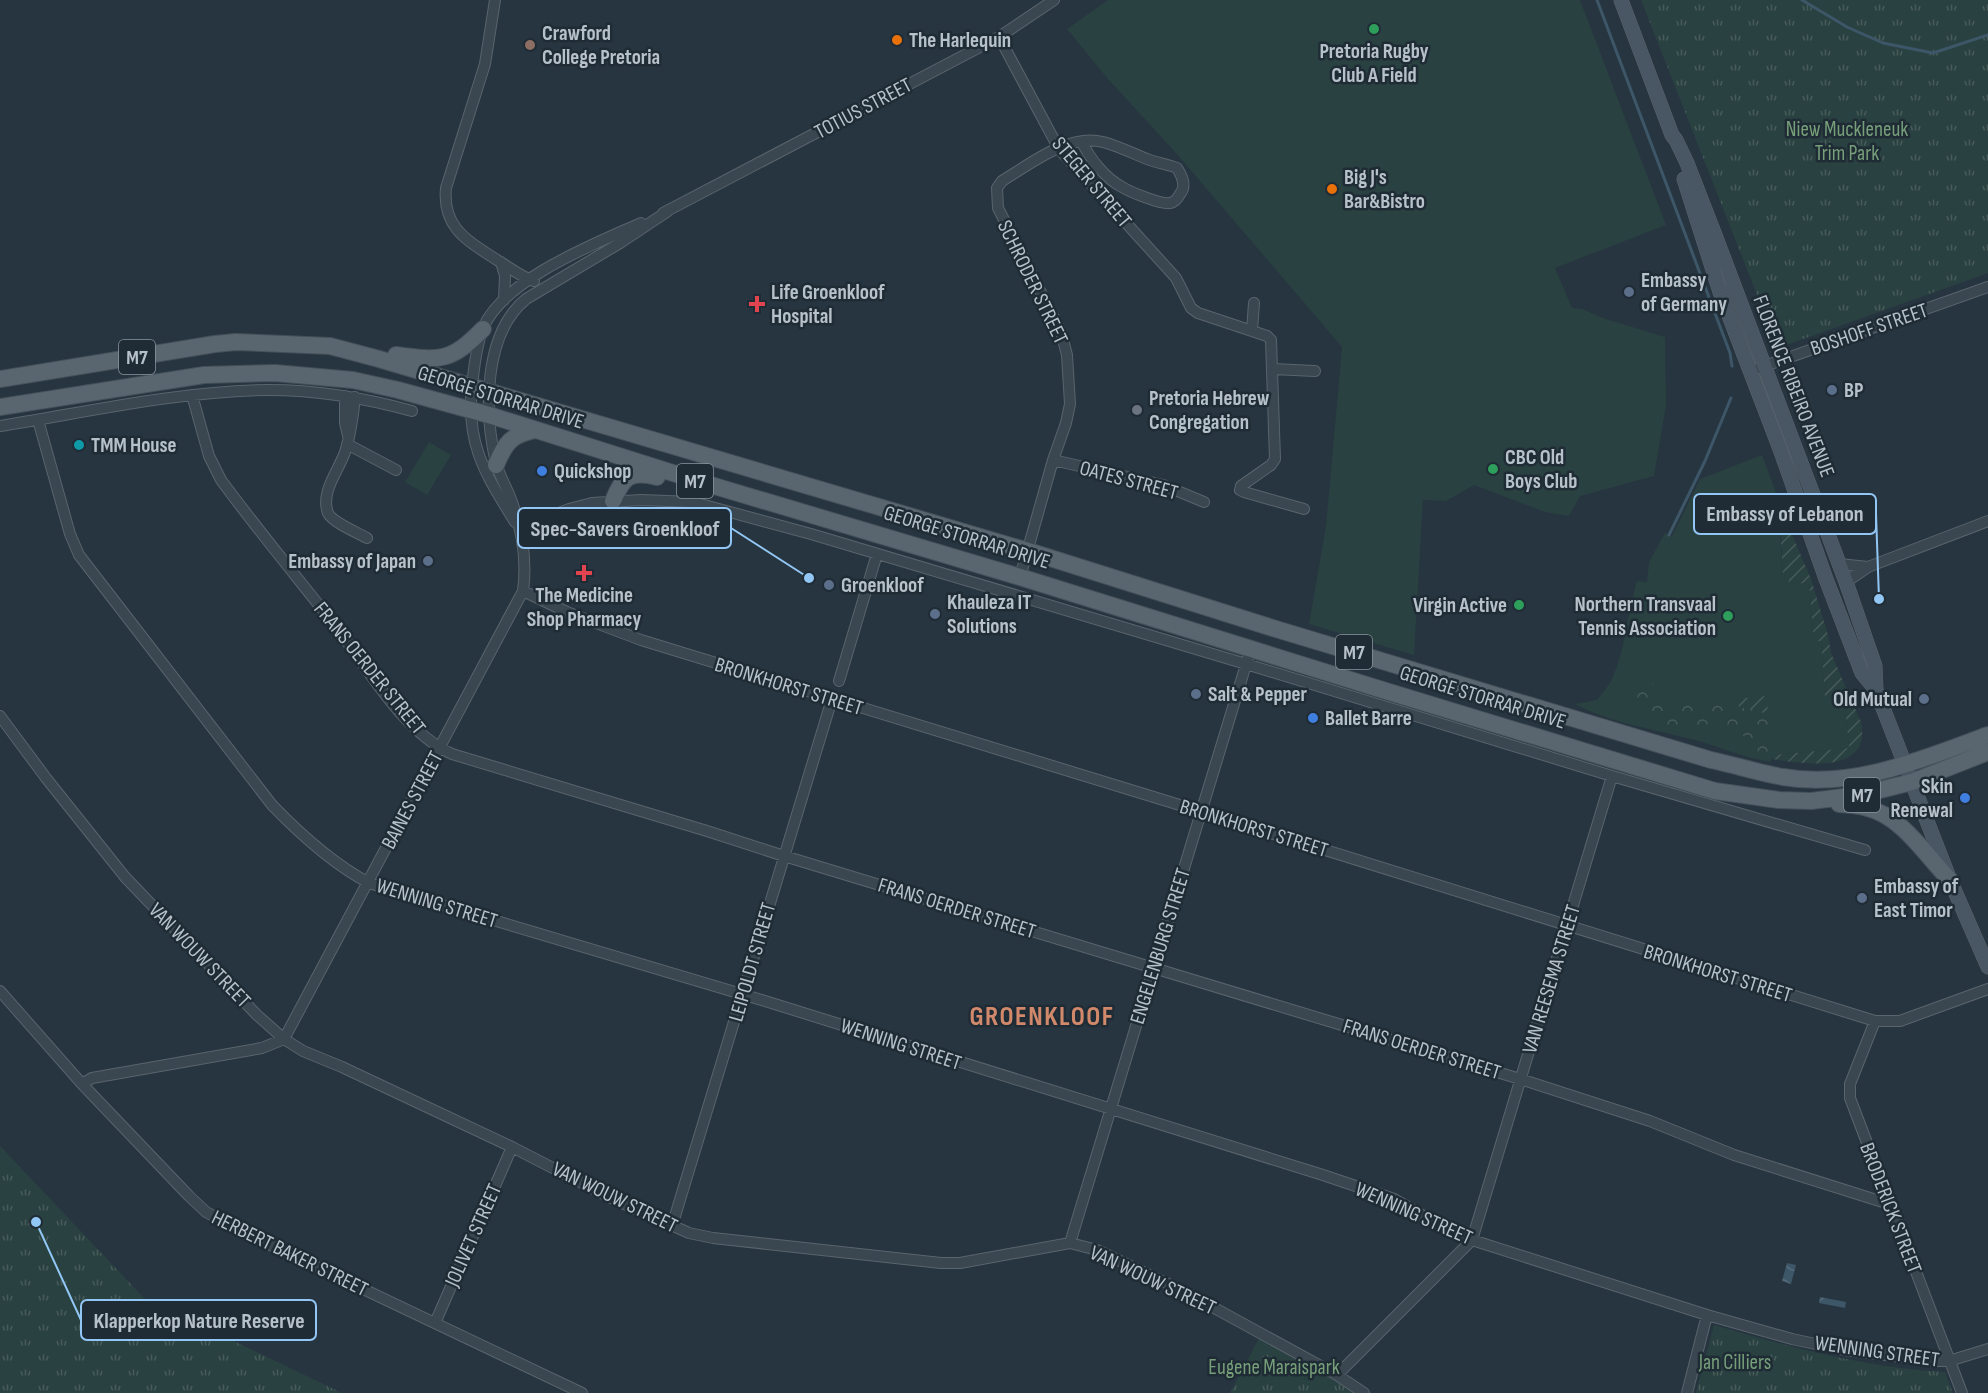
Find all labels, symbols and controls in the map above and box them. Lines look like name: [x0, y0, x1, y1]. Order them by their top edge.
place label: Crawford College Pretoria: [542, 21, 660, 70]
marker: Pretoria Rugby Club A Field: [1367, 22, 1381, 36]
place label: The Harlequin: [909, 28, 1011, 53]
marker: The Harlequin: [890, 33, 904, 47]
marker: Crawford College Pretoria: [523, 38, 537, 52]
place label: Pretoria Rugby Club A Field: [1319, 39, 1429, 88]
street label: TOTIUS STREET: [810, 72, 917, 144]
park label: Niew Muckleneuk Trim Park: [1786, 117, 1908, 166]
street label: STEGER STREET: [1046, 132, 1137, 233]
place label: Big J's Bar&Bistro: [1344, 165, 1425, 214]
marker: Big J's Bar&Bistro: [1325, 182, 1339, 196]
street label: SCHRODER STREET: [992, 216, 1074, 349]
place label: Embassy of Germany: [1641, 268, 1727, 317]
place label: Life Groenkloof Hospital: [771, 280, 885, 329]
marker: Embassy of Germany: [1622, 285, 1636, 299]
street label: FLORENCE RIBEIRO AVENUE: [1747, 292, 1840, 481]
marker: Life Groenkloof Hospital: [748, 295, 766, 313]
street label: BOSHOFF STREET: [1807, 298, 1932, 361]
road number: M7: [119, 340, 155, 374]
street label: GEORGE STORRAR DRIVE: [415, 360, 587, 435]
place label: BP: [1844, 378, 1863, 403]
marker: BP: [1825, 383, 1839, 397]
place label: Pretoria Hebrew Congregation: [1149, 386, 1270, 435]
marker: Pretoria Hebrew Congregation: [1130, 403, 1144, 417]
place label: TMM House: [91, 433, 177, 458]
marker: TMM House: [72, 438, 86, 452]
place label: CBC Old Boys Club: [1505, 445, 1577, 494]
street label: OATES STREET: [1077, 455, 1181, 506]
place label: Quickshop: [554, 459, 631, 484]
marker: CBC Old Boys Club: [1486, 462, 1500, 476]
marker: Quickshop: [535, 464, 549, 478]
road number: M7: [677, 464, 713, 498]
callout: Embassy of Lebanon: [1694, 494, 1876, 534]
street label: GEORGE STORRAR DRIVE: [881, 500, 1053, 575]
text: Embassy of Lebanon: [1706, 501, 1864, 528]
callout: Spec-Savers Groenkloof: [518, 508, 731, 548]
text: Spec-Savers Groenkloof: [531, 516, 721, 543]
place label: Embassy of Japan: [288, 549, 416, 574]
marker: Embassy of Japan: [421, 554, 435, 568]
marker: The Medicine Shop Pharmacy: [577, 566, 591, 580]
place label: Groenkloof: [841, 573, 924, 598]
marker: Groenkloof: [822, 578, 836, 592]
place label: The Medicine Shop Pharmacy: [527, 583, 641, 632]
place label: Khauleza IT Solutions: [947, 590, 1031, 639]
place label: Northern Transvaal Tennis Association: [1574, 592, 1716, 641]
place label: Virgin Active: [1413, 593, 1507, 618]
street label: FRANS OERDER STREET: [308, 597, 431, 740]
marker: Virgin Active: [1512, 598, 1526, 612]
marker: Khauleza IT Solutions: [928, 607, 942, 621]
marker: Northern Transvaal Tennis Association: [1721, 609, 1735, 623]
road number: M7: [1336, 635, 1372, 669]
street label: BRONKHORST STREET: [712, 652, 866, 721]
street label: GEORGE STORRAR DRIVE: [1397, 660, 1569, 735]
place label: Salt & Pepper: [1208, 682, 1308, 707]
marker: Salt & Pepper: [1189, 687, 1203, 701]
place label: Old Mutual: [1833, 687, 1912, 712]
marker: Old Mutual: [1917, 692, 1931, 706]
place label: Ballet Barre: [1325, 706, 1412, 731]
marker: Ballet Barre: [1306, 711, 1320, 725]
street label: BAINES STREET: [376, 747, 449, 853]
place label: Skin Renewal: [1890, 774, 1953, 823]
road number: M7: [1844, 778, 1880, 812]
marker: Skin Renewal: [1958, 791, 1972, 805]
street label: BRONKHORST STREET: [1177, 794, 1331, 863]
street label: ENGELENBURG STREET: [1125, 865, 1196, 1027]
street label: WENNING STREET: [373, 873, 501, 934]
street label: FRANS OERDER STREET: [875, 873, 1039, 944]
place label: Embassy of East Timor: [1874, 874, 1959, 923]
marker: Embassy of East Timor: [1855, 891, 1869, 905]
street label: VAN WOUW STREET: [143, 898, 256, 1013]
street label: LEIPOLDT STREET: [724, 899, 781, 1024]
street label: VAN REESEMA STREET: [1517, 901, 1586, 1057]
street label: BRONKHORST STREET: [1641, 939, 1795, 1008]
district label: GROENKLOOF: [969, 1001, 1115, 1033]
street label: WENNING STREET: [837, 1013, 965, 1076]
street label: FRANS OERDER STREET: [1340, 1014, 1504, 1085]
street label: BRODERICK STREET: [1854, 1139, 1927, 1278]
street label: VAN WOUW STREET: [548, 1156, 682, 1239]
street label: WENNING STREET: [1351, 1177, 1477, 1251]
street label: JOLIVET STREET: [439, 1180, 507, 1291]
street label: HERBERT BAKER STREET: [208, 1205, 372, 1302]
street label: VAN WOUW STREET: [1086, 1240, 1220, 1321]
callout: Klapperkop Nature Reserve: [81, 1300, 316, 1340]
text: Klapperkop Nature Reserve: [93, 1308, 305, 1335]
street label: WENNING STREET: [1813, 1330, 1941, 1373]
park label: Jan Cilliers: [1698, 1350, 1771, 1375]
park label: Eugene Maraispark: [1208, 1355, 1340, 1380]

